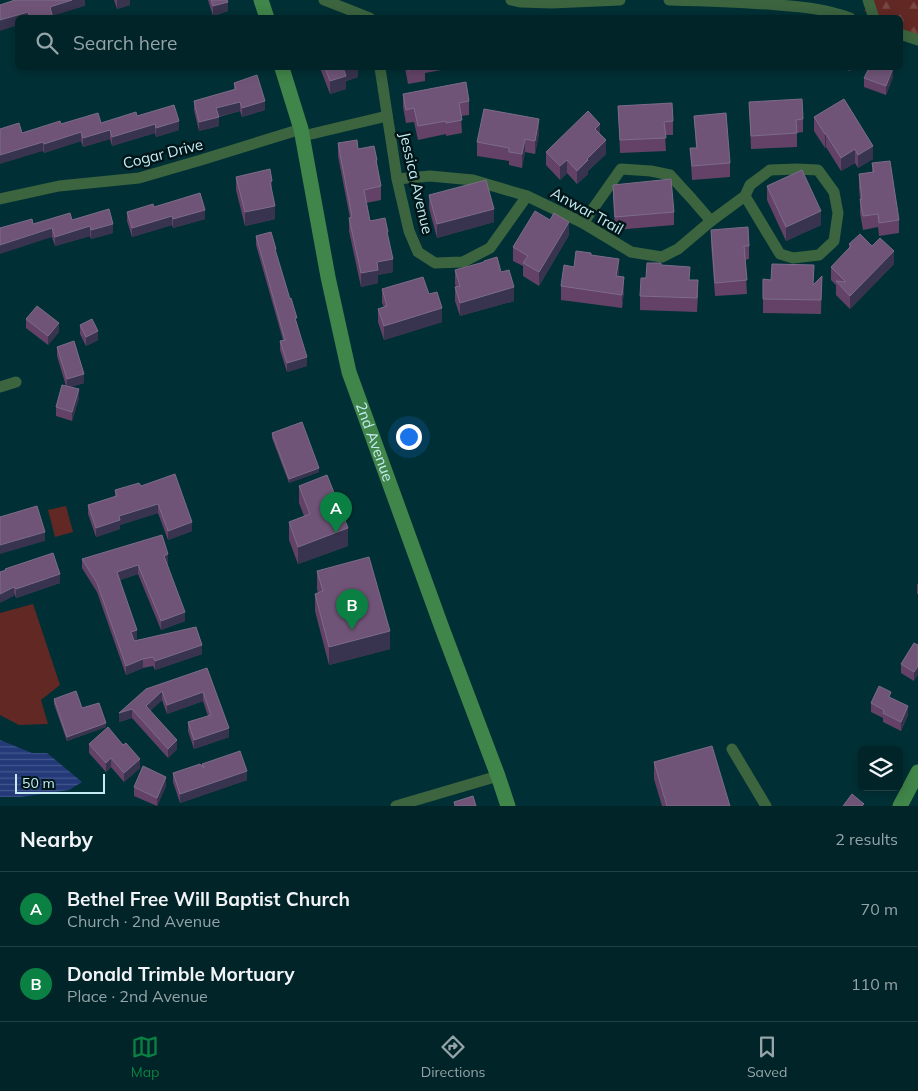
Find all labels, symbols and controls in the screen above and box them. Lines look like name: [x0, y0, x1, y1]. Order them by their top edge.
search box: [15, 15, 903, 70]
icon: search: [33, 29, 61, 57]
text: Search here: [73, 31, 177, 55]
street label: Jessica Avenue: [396, 130, 437, 236]
street label: Cogar Drive: [121, 134, 205, 173]
street label: Anwar Trail: [547, 183, 627, 238]
street label: 2nd Avenue: [352, 399, 398, 484]
your location: [396, 424, 422, 450]
pin: A: [320, 492, 352, 533]
pin: B: [336, 589, 368, 630]
map controls: [858, 746, 903, 791]
button: layers: [858, 746, 903, 791]
scale bar: [15, 771, 105, 794]
text: 50 m: [22, 774, 55, 792]
text: Nearby: [20, 826, 93, 852]
text: 2 results: [835, 829, 898, 849]
text: Bethel Free Will Baptist Church: [67, 887, 350, 911]
text: A: [30, 899, 42, 919]
text: 70 m: [861, 899, 898, 919]
text: Church · 2nd Avenue: [67, 911, 220, 931]
text: Donald Trimble Mortuary: [67, 962, 295, 986]
text: B: [30, 974, 42, 994]
text: 110 m: [851, 974, 898, 994]
text: Place · 2nd Avenue: [67, 986, 208, 1006]
tab: Map: [131, 1033, 159, 1081]
tab: Directions: [421, 1033, 486, 1081]
tab: Saved: [747, 1033, 787, 1081]

